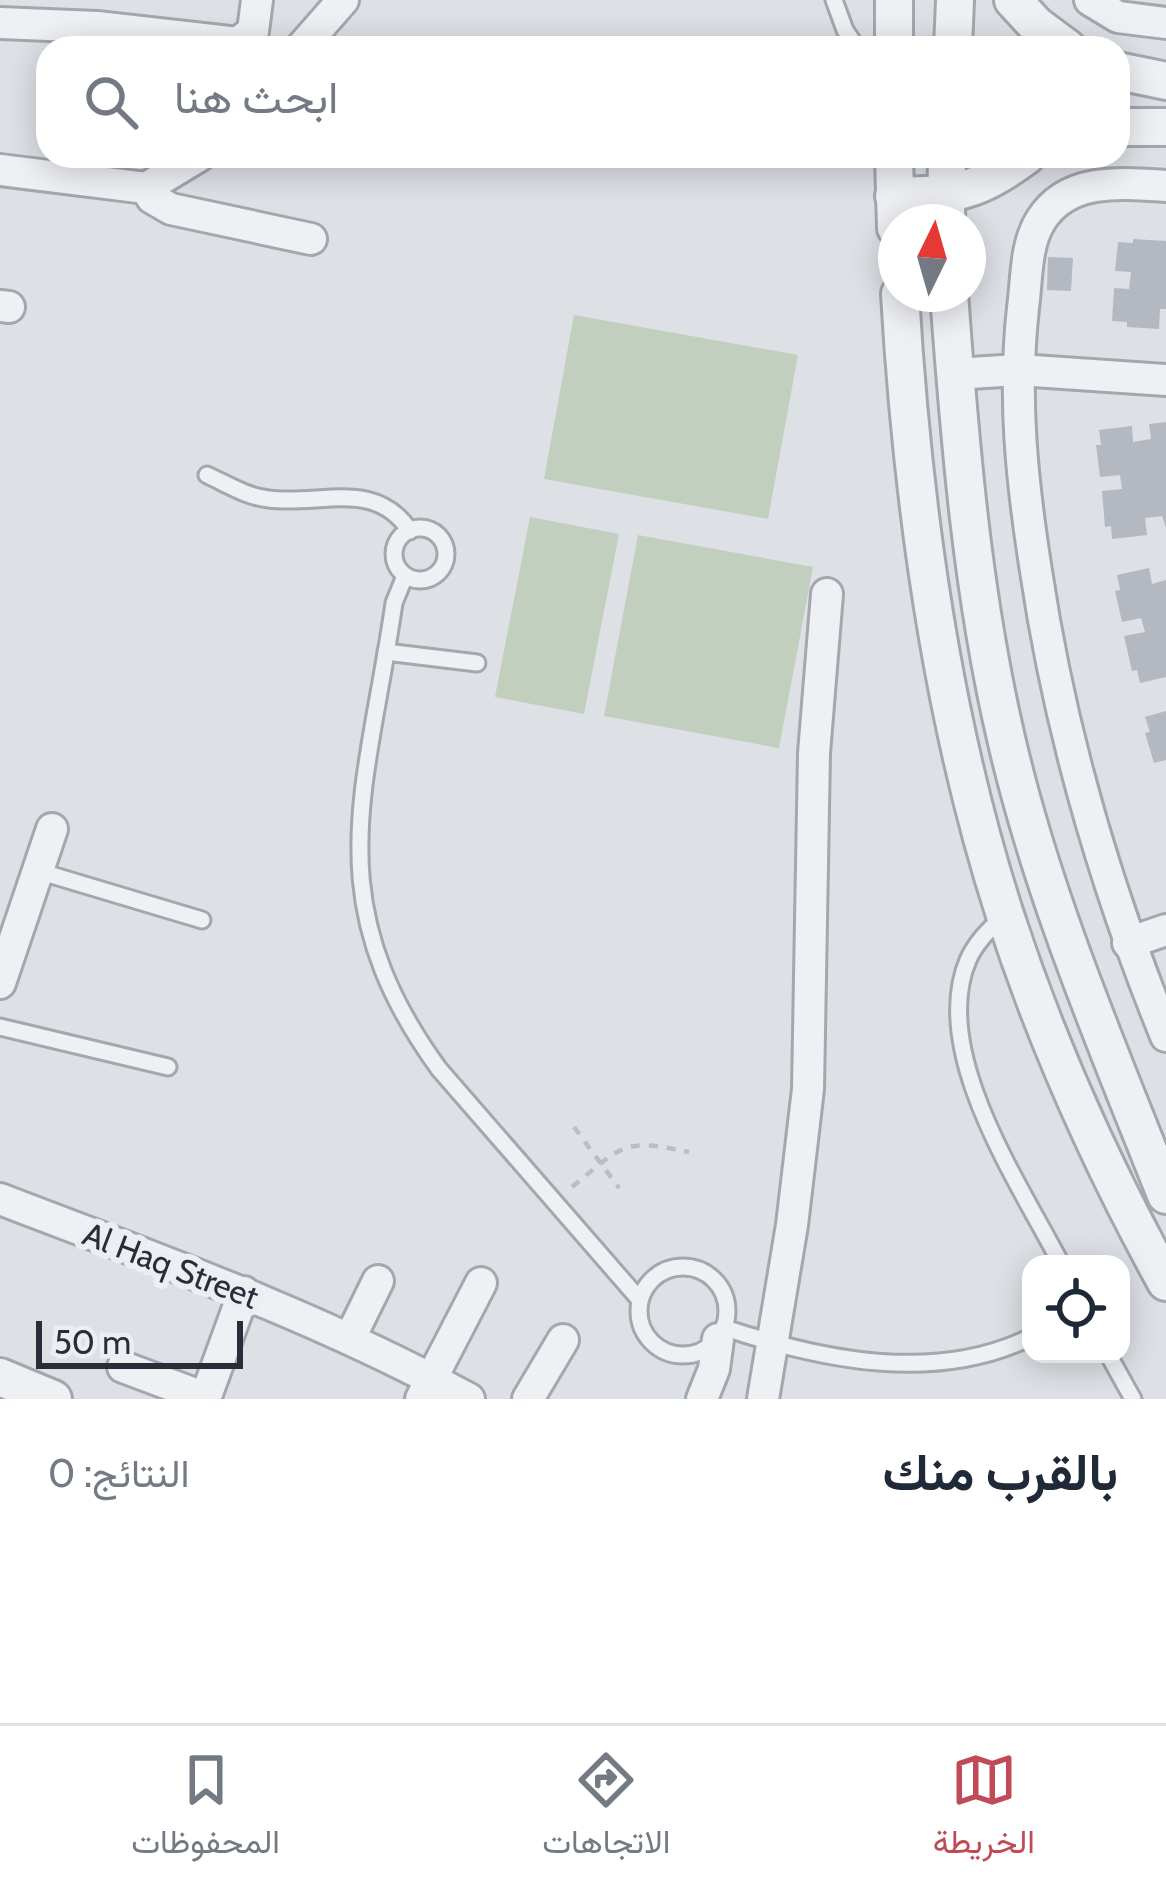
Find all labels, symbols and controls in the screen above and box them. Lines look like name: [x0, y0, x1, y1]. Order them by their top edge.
search box: [36, 36, 1130, 168]
icon: search: [78, 69, 144, 135]
text: ابحث هنا: [174, 70, 339, 124]
north arrow: [878, 204, 986, 312]
street label: Al Haq Street: [78, 1213, 264, 1317]
map controls: [1022, 1255, 1130, 1363]
button: locate: [1022, 1255, 1130, 1363]
scale bar: [36, 1315, 243, 1368]
text: 50 m: [54, 1322, 131, 1362]
text: بالقرب منك: [883, 1441, 1118, 1503]
text: النتائج: 0: [48, 1449, 189, 1497]
tab: المحفوظات: [131, 1747, 280, 1871]
tab: الاتجاهات: [542, 1747, 670, 1871]
tab: الخريطة: [933, 1747, 1035, 1871]

